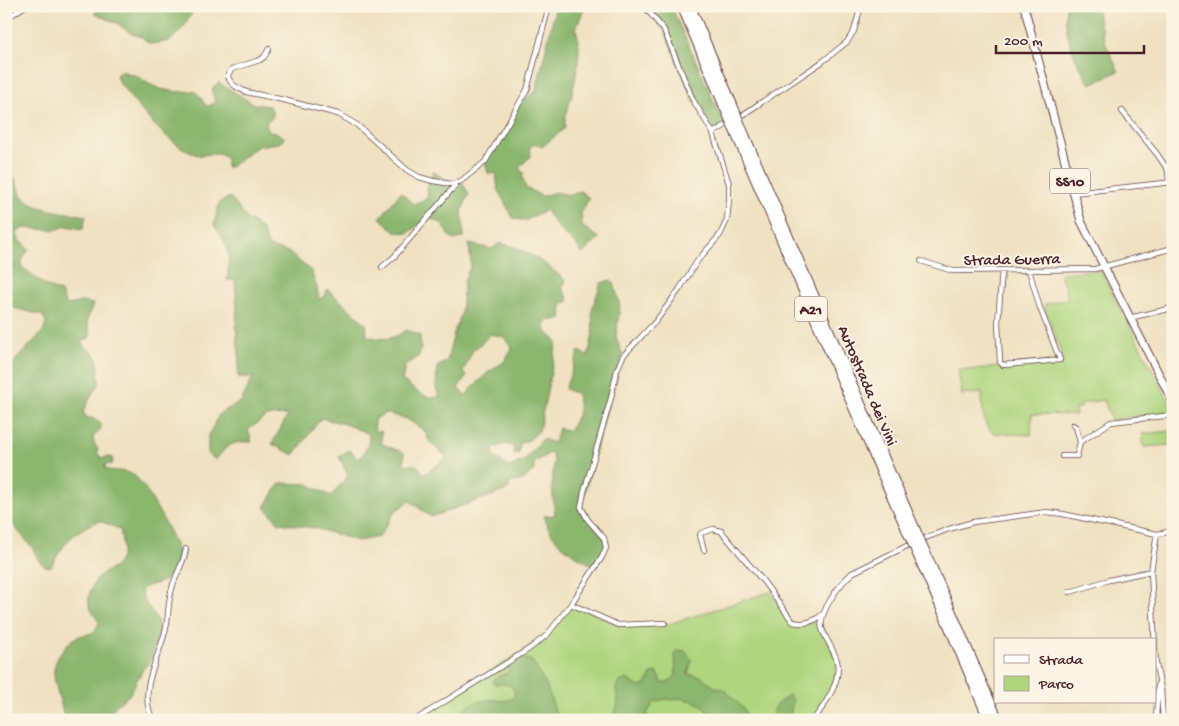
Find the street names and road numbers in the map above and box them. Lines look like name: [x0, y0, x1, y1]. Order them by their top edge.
road number: SS10: [1050, 168, 1090, 194]
street label: Strada Guerra: [964, 251, 1062, 272]
road number: A21: [795, 296, 827, 322]
street label: Autostrada dei Vini: [832, 323, 900, 450]

